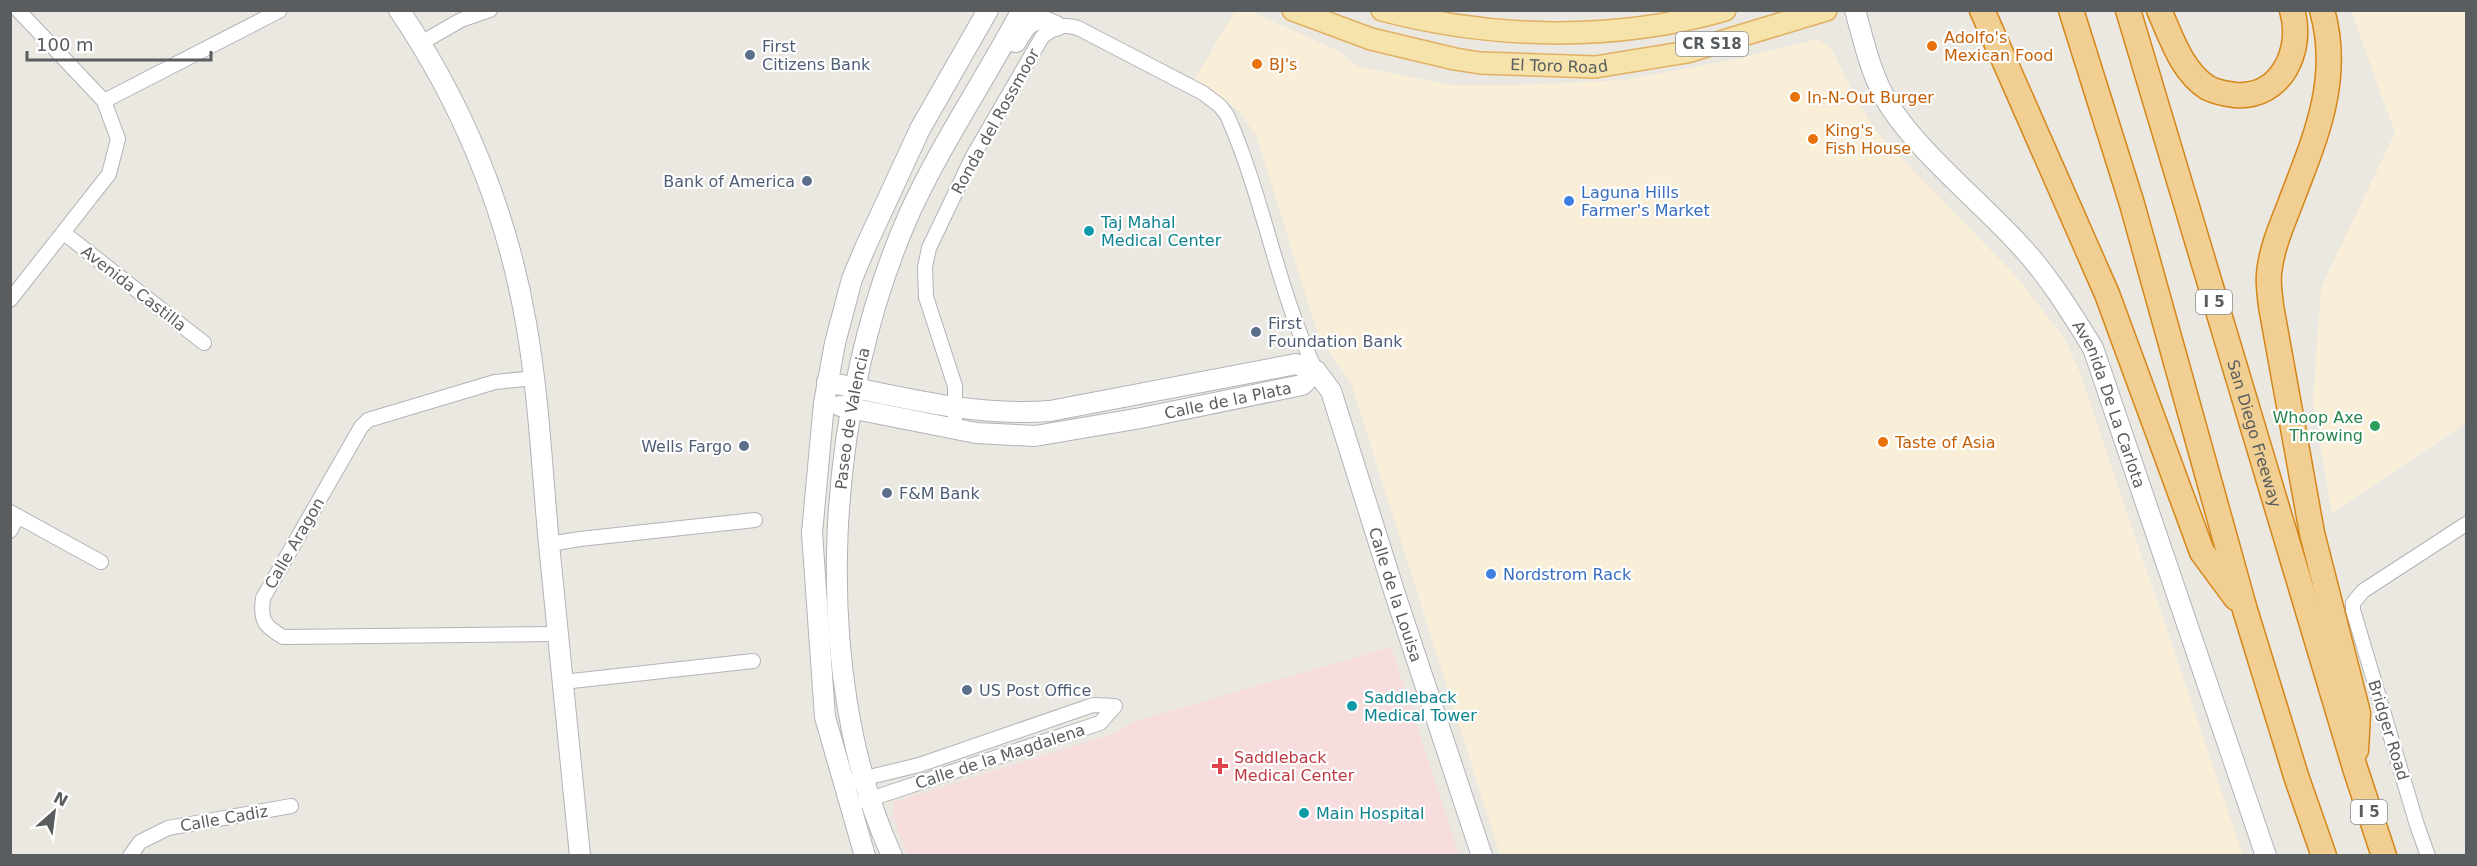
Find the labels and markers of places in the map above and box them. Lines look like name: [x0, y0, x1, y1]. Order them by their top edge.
place label: Adolfo's Mexican Food: [1944, 28, 2053, 65]
place label: First Citizens Bank: [762, 37, 871, 74]
marker: Adolfo's Mexican Food: [1925, 39, 1939, 53]
marker: First Citizens Bank: [743, 48, 757, 62]
place label: BJ's: [1269, 55, 1297, 74]
marker: BJ's: [1250, 57, 1264, 71]
place label: In-N-Out Burger: [1807, 88, 1934, 107]
marker: In-N-Out Burger: [1788, 90, 1802, 104]
place label: King's Fish House: [1825, 121, 1911, 158]
marker: King's Fish House: [1806, 132, 1820, 146]
place label: Bank of America: [663, 172, 795, 191]
marker: Bank of America: [800, 174, 814, 188]
place label: Laguna Hills Farmer's Market: [1581, 183, 1710, 220]
marker: Laguna Hills Farmer's Market: [1562, 194, 1576, 208]
place label: Taj Mahal Medical Center: [1100, 213, 1222, 250]
marker: Taj Mahal Medical Center: [1082, 224, 1096, 238]
place label: First Foundation Bank: [1268, 314, 1403, 351]
marker: First Foundation Bank: [1249, 325, 1263, 339]
place label: Whoop Axe Throwing: [2272, 408, 2363, 445]
marker: Whoop Axe Throwing: [2368, 419, 2382, 433]
place label: Taste of Asia: [1894, 433, 1996, 452]
marker: Taste of Asia: [1876, 435, 1890, 449]
place label: Wells Fargo: [641, 437, 732, 456]
marker: Wells Fargo: [737, 439, 751, 453]
place label: F&M Bank: [899, 484, 980, 503]
marker: F&M Bank: [880, 486, 894, 500]
place label: Nordstrom Rack: [1503, 565, 1632, 584]
marker: Nordstrom Rack: [1484, 567, 1498, 581]
place label: US Post Office: [979, 681, 1091, 700]
marker: US Post Office: [960, 683, 974, 697]
place label: Saddleback Medical Tower: [1364, 688, 1477, 725]
marker: Saddleback Medical Tower: [1345, 699, 1359, 713]
place label: Saddleback Medical Center: [1234, 748, 1355, 785]
marker: Saddleback Medical Center: [1211, 757, 1229, 775]
place label: Main Hospital: [1316, 804, 1425, 823]
marker: Main Hospital: [1297, 806, 1311, 820]

